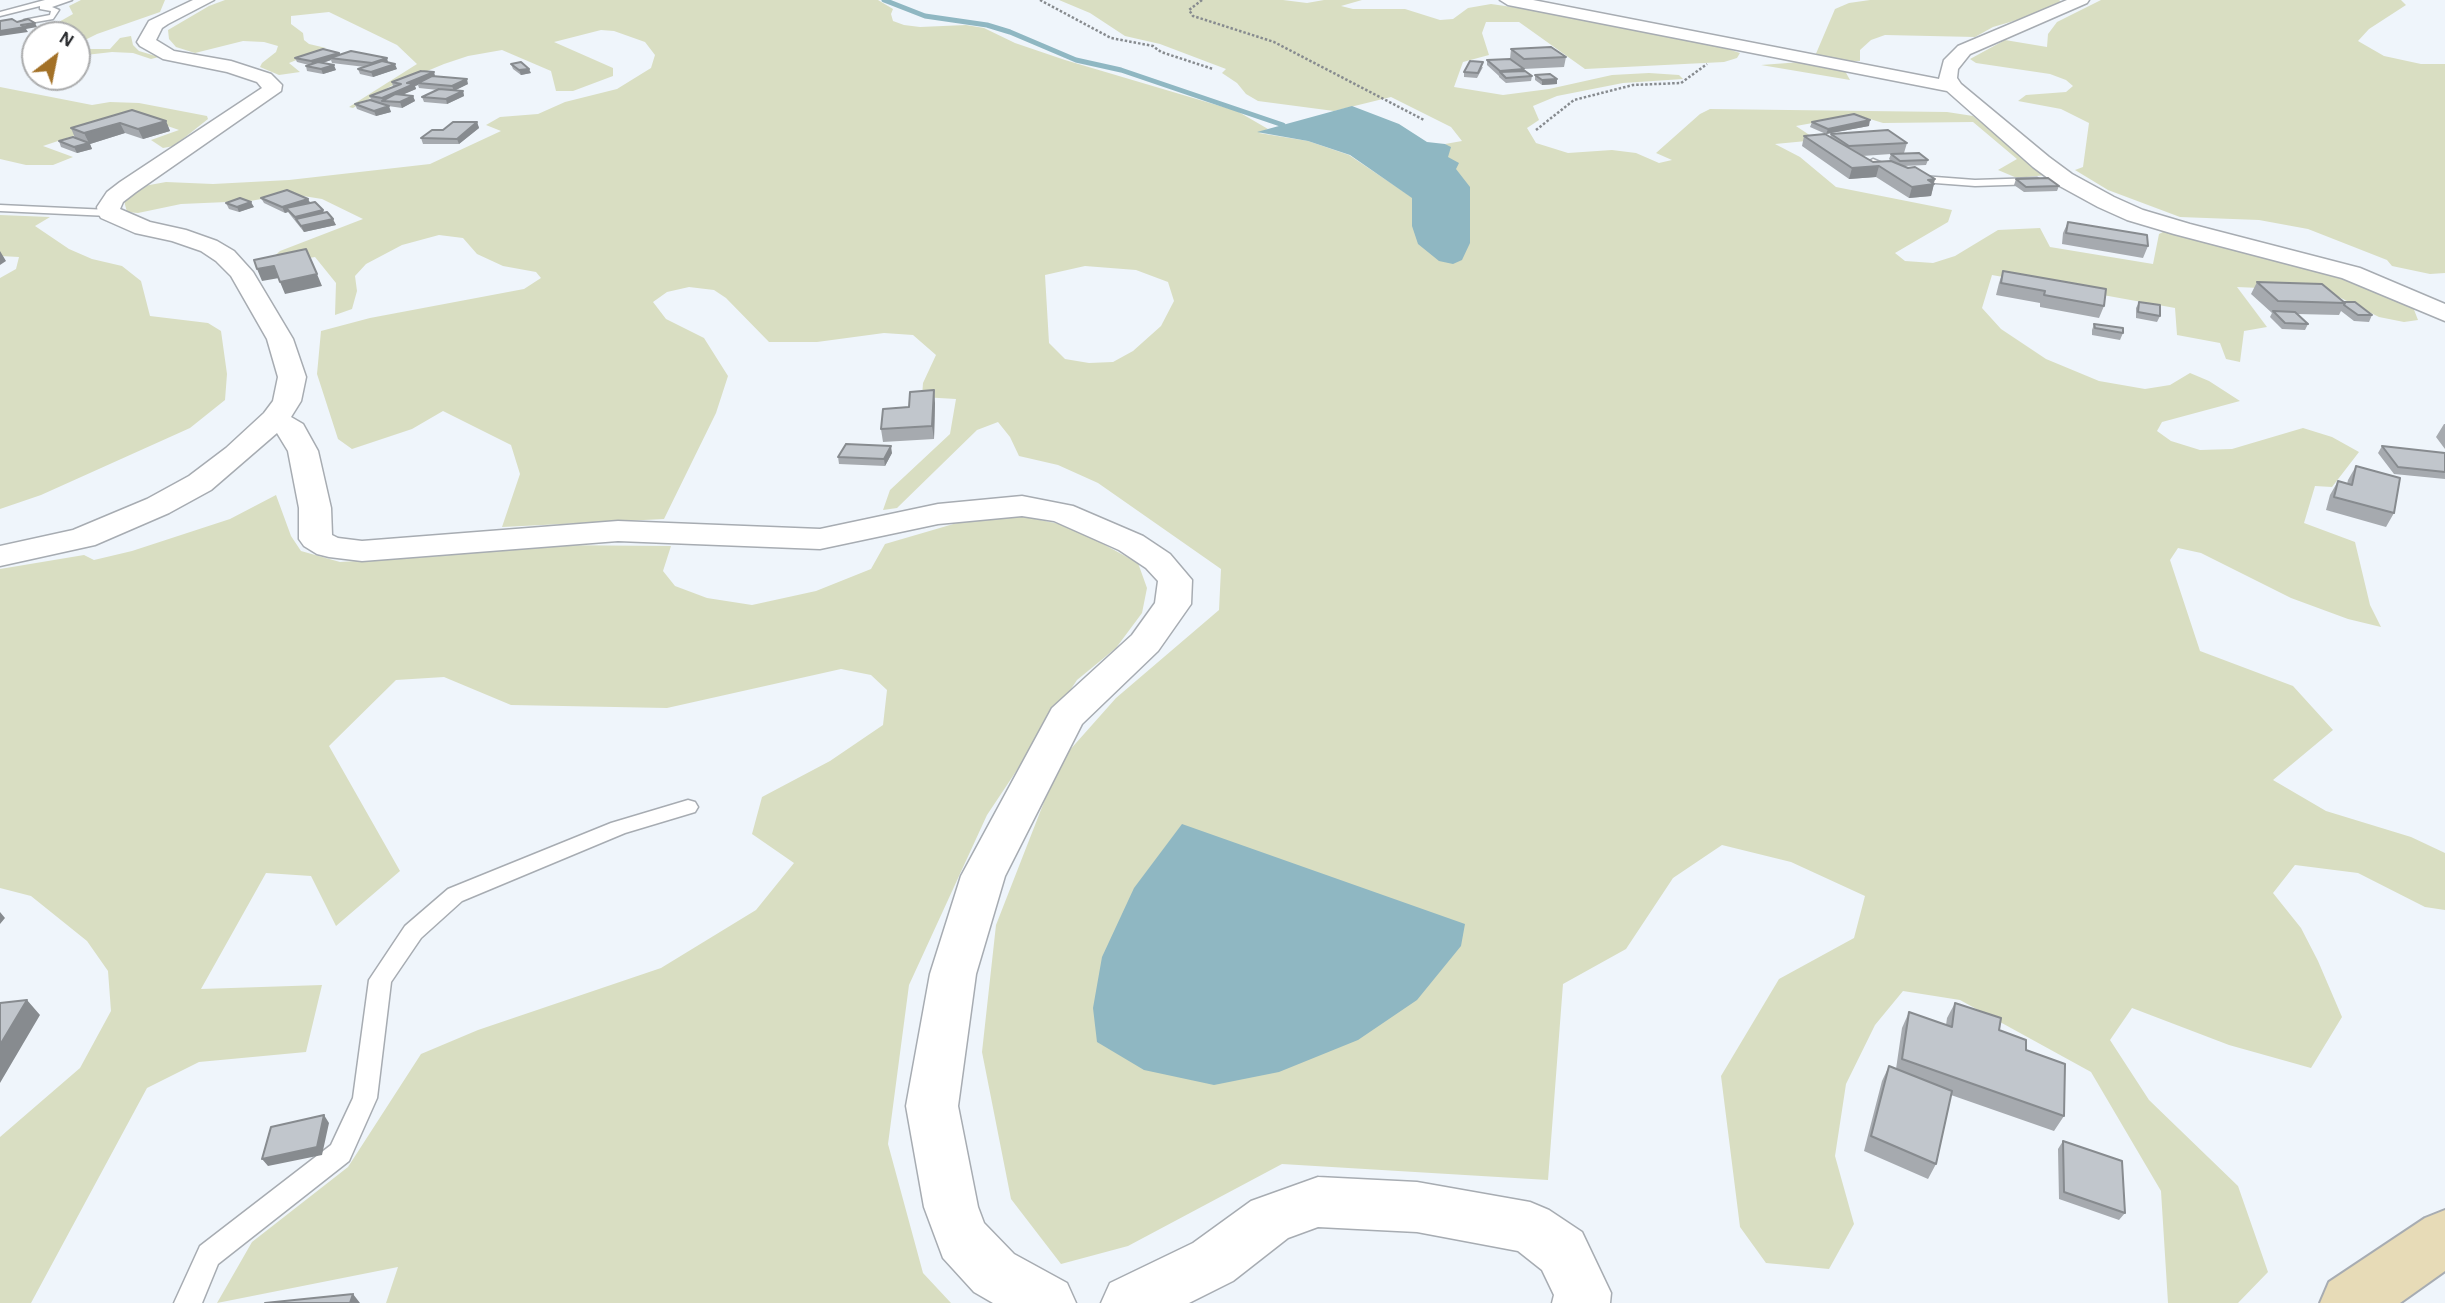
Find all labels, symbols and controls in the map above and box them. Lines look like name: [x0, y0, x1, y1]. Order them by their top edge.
north arrow: [21, 21, 91, 91]
text: N: [56, 28, 77, 51]

